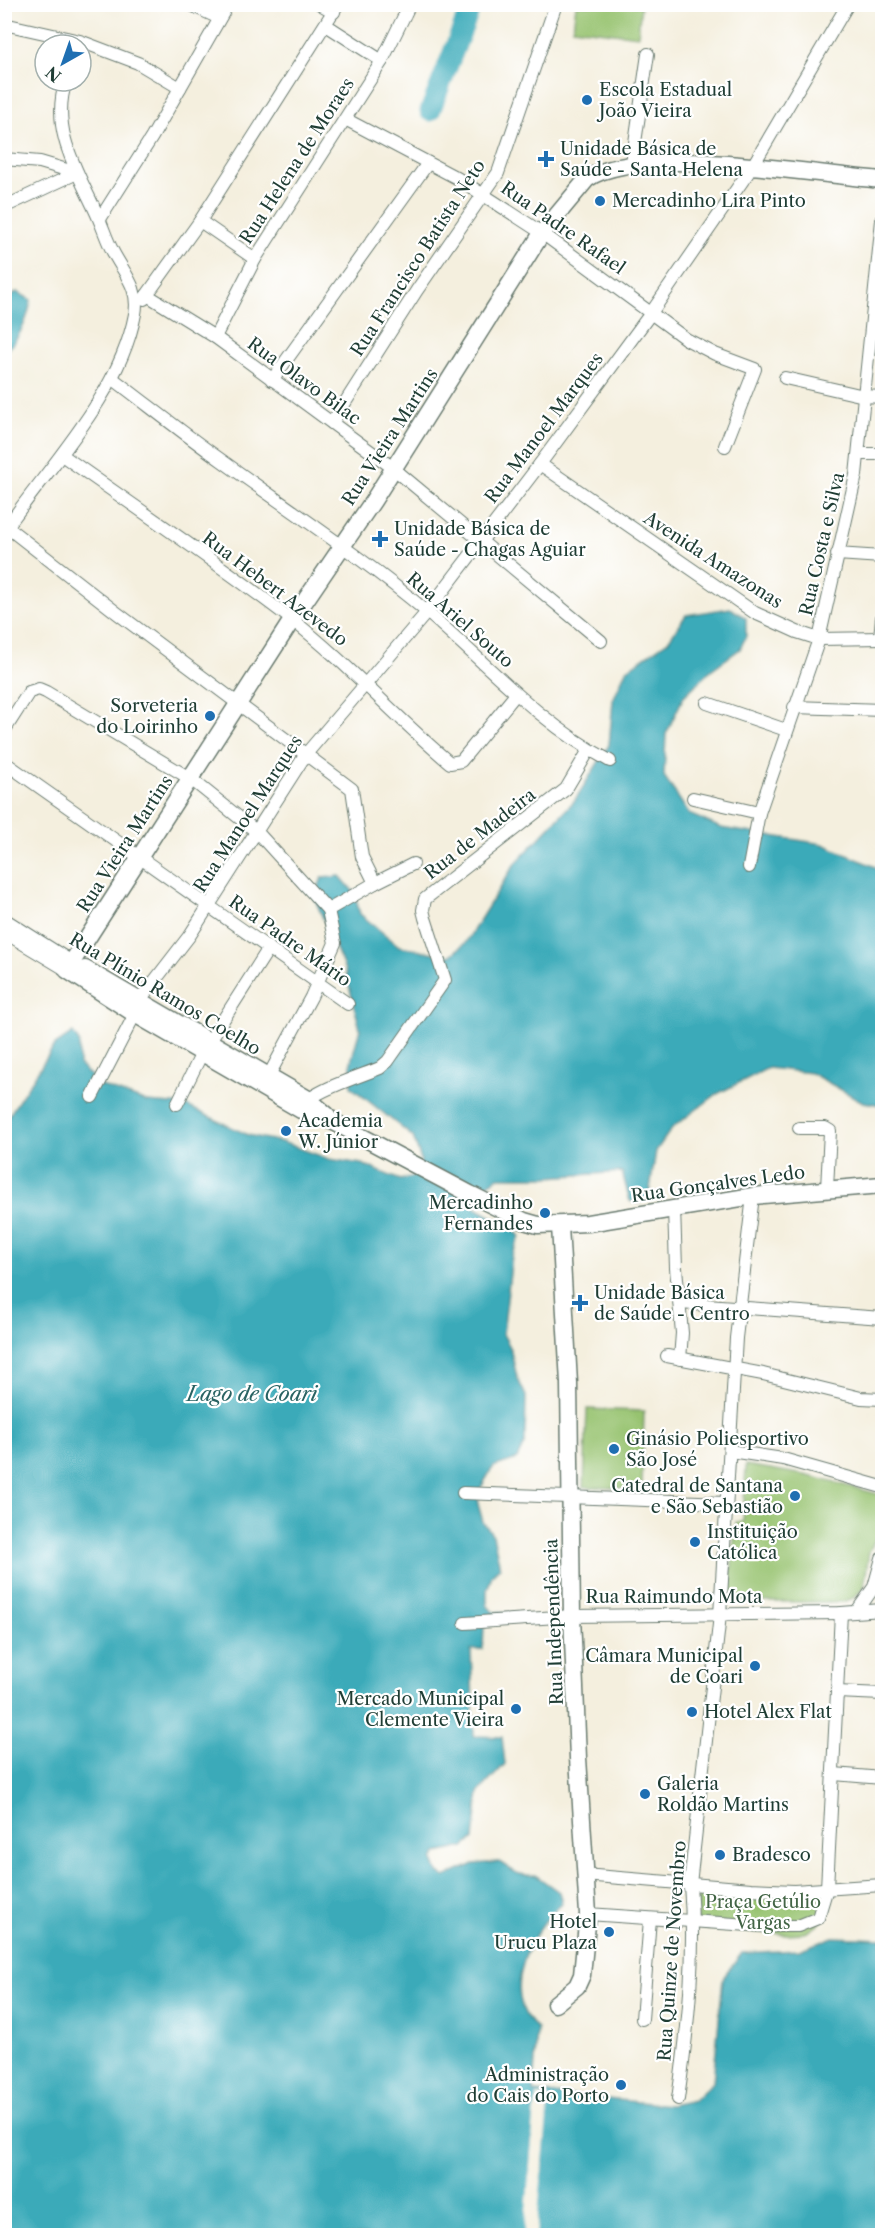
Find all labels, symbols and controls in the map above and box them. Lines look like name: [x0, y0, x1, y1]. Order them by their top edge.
north arrow: [33, 33, 93, 93]
text: N: [42, 62, 65, 87]
street label: Rua Helena de Moraes: [235, 74, 359, 248]
place label: Escola Estadual João Vieira: [596, 79, 732, 122]
marker: Escola Estadual João Vieira: [580, 93, 594, 107]
place label: Unidade Básica de Saúde - Santa Helena: [560, 138, 744, 181]
marker: Unidade Básica de Saúde - Santa Helena: [537, 150, 555, 168]
street label: Rua Francisco Batista Neto: [346, 155, 490, 361]
street label: Rua Padre Rafael: [497, 177, 629, 279]
place label: Mercadinho Lira Pinto: [612, 190, 806, 212]
marker: Mercadinho Lira Pinto: [593, 194, 607, 208]
street label: Rua Olavo Bilac: [243, 332, 365, 430]
street label: Rua Manoel Marques: [480, 348, 608, 508]
street label: Rua Vieira Martins: [337, 364, 443, 510]
street label: Rua Costa e Silva: [795, 470, 849, 618]
street label: Avenida Amazonas: [639, 506, 787, 613]
place label: Unidade Básica de Saúde - Chagas Aguiar: [394, 518, 586, 561]
street label: Rua Hebert Azevedo: [198, 527, 352, 651]
marker: Unidade Básica de Saúde - Chagas Aguiar: [371, 530, 389, 548]
street label: Rua Ariel Souto: [402, 568, 518, 672]
place label: Sorveteria do Loirinho: [96, 695, 199, 738]
marker: Sorveteria do Loirinho: [203, 709, 217, 723]
street label: Rua Manoel Marques: [189, 731, 307, 897]
street label: Rua Vieira Martins: [72, 771, 178, 917]
street label: Rua de Madeira: [420, 783, 540, 884]
street label: Rua Padre Mário: [225, 891, 355, 991]
street label: Rua Plínio Ramos Coelho: [65, 928, 265, 1060]
place label: Academia W. Júnior: [297, 1110, 383, 1153]
marker: Academia W. Júnior: [279, 1124, 293, 1138]
street label: Rua Gonçalves Ledo: [630, 1161, 806, 1207]
place label: Mercadinho Fernandes: [429, 1192, 533, 1235]
marker: Mercadinho Fernandes: [538, 1206, 552, 1220]
place label: Unidade Básica de Saúde - Centro: [594, 1282, 750, 1325]
marker: Unidade Básica de Saúde - Centro: [571, 1294, 589, 1312]
water label: Lago de Coari: [185, 1382, 319, 1406]
place label: Ginásio Poliesportivo São José: [626, 1428, 809, 1471]
marker: Ginásio Poliesportivo São José: [607, 1442, 621, 1456]
place label: Catedral de Santana e São Sebastião: [611, 1475, 783, 1518]
marker: Catedral de Santana e São Sebastião: [788, 1489, 802, 1503]
place label: Instituição Católica: [707, 1521, 798, 1564]
marker: Instituição Católica: [688, 1535, 702, 1549]
street label: Rua Independência: [540, 1538, 568, 1706]
street label: Rua Raimundo Mota: [585, 1586, 763, 1608]
place label: Câmara Municipal de Coari: [585, 1645, 744, 1688]
marker: Câmara Municipal de Coari: [748, 1659, 762, 1673]
place label: Mercado Municipal Clemente Vieira: [336, 1688, 504, 1731]
place label: Hotel Alex Flat: [704, 1701, 832, 1723]
marker: Mercado Municipal Clemente Vieira: [509, 1702, 523, 1716]
marker: Hotel Alex Flat: [685, 1705, 699, 1719]
place label: Galeria Roldão Martins: [657, 1773, 789, 1816]
marker: Galeria Roldão Martins: [638, 1787, 652, 1801]
street label: Rua Quinze de Novembro: [653, 1840, 691, 2062]
place label: Bradesco: [732, 1844, 811, 1866]
marker: Bradesco: [713, 1848, 727, 1862]
park label: Praça Getúlio Vargas: [705, 1891, 821, 1934]
place label: Hotel Urucu Plaza: [494, 1911, 598, 1954]
marker: Hotel Urucu Plaza: [602, 1925, 616, 1939]
place label: Administração do Cais do Porto: [466, 2064, 609, 2107]
marker: Administração do Cais do Porto: [614, 2078, 628, 2092]

